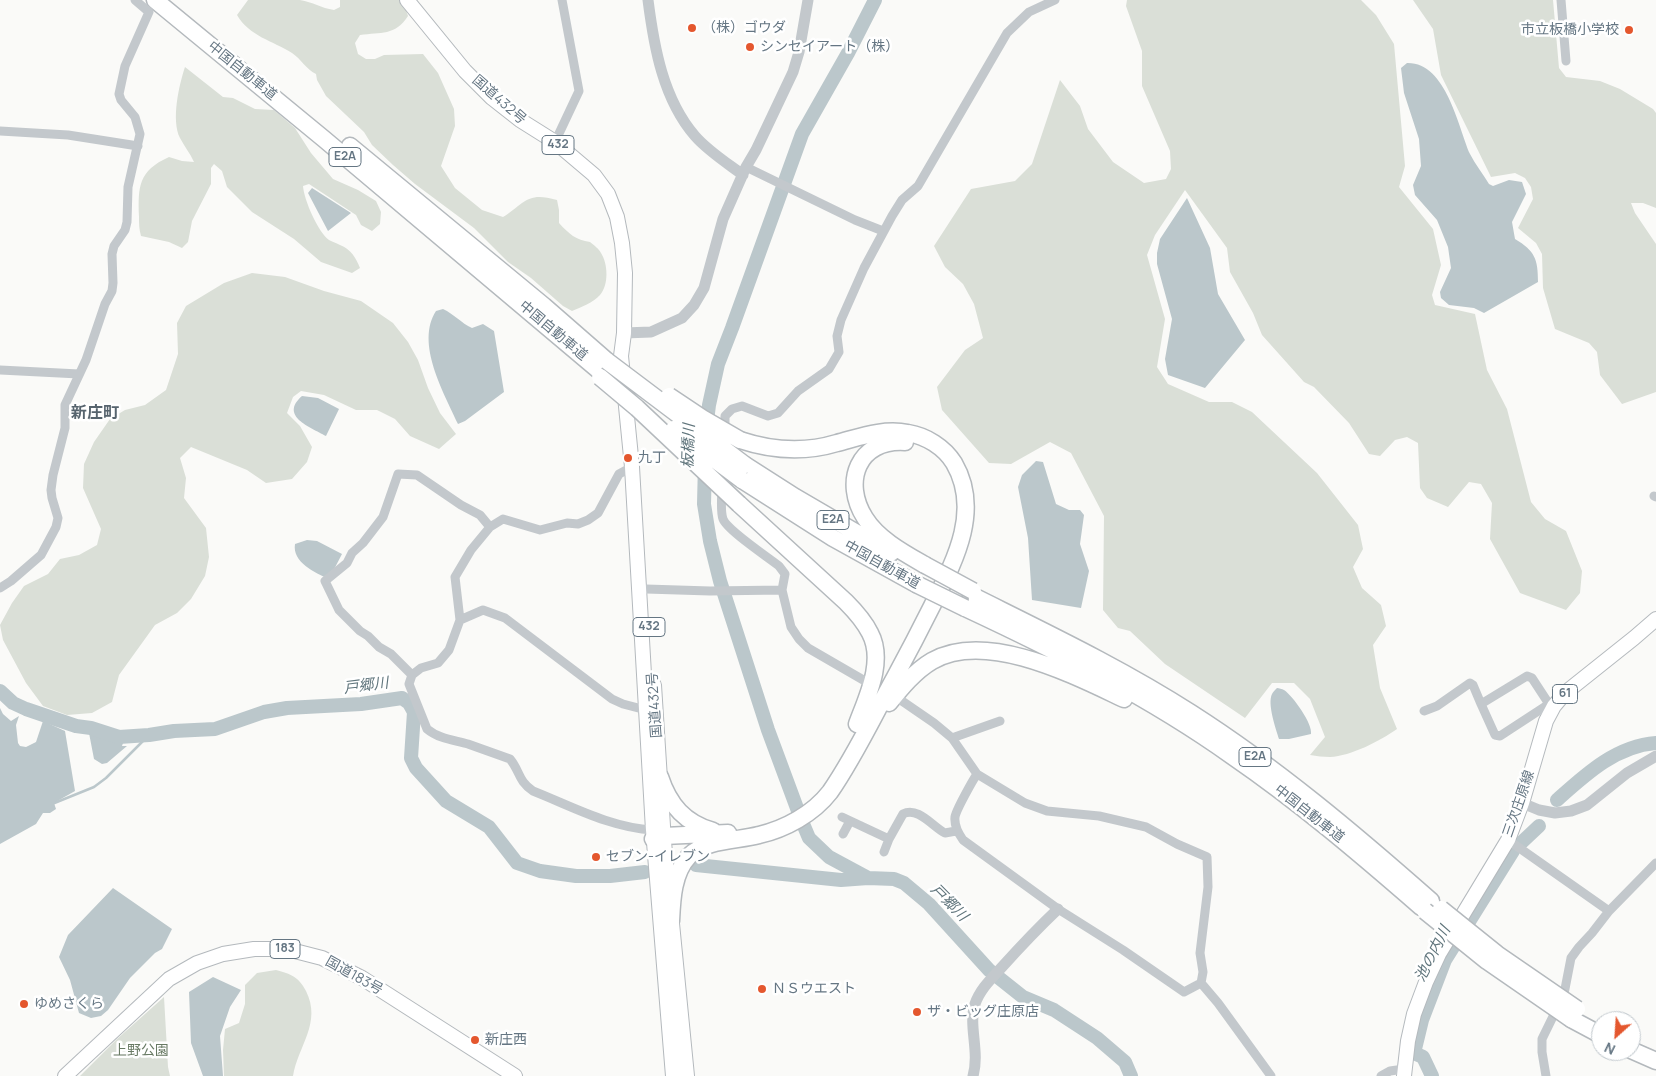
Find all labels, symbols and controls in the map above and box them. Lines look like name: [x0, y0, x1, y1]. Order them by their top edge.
place label: （株）ゴウダ: [702, 20, 786, 36]
marker: （株）ゴウダ: [686, 22, 698, 34]
place label: 市立板橋小学校: [1521, 22, 1619, 38]
marker: 市立板橋小学校: [1623, 24, 1635, 36]
street label: 中国自動車道: [204, 38, 280, 104]
place label: シンセイアート（株）: [760, 39, 899, 55]
marker: シンセイアート（株）: [744, 41, 756, 53]
street label: 国道432号: [469, 72, 529, 128]
road number: 432: [542, 136, 574, 154]
road number: E2A: [329, 148, 361, 166]
street label: 中国自動車道: [515, 298, 591, 364]
district label: 新庄町: [71, 404, 119, 424]
water label: 板橋川: [679, 423, 699, 469]
place label: 九丁: [638, 450, 666, 466]
marker: 九丁: [622, 452, 634, 464]
road number: E2A: [817, 510, 849, 530]
street label: 中国自動車道: [841, 537, 923, 593]
road number: 432: [633, 618, 665, 636]
street label: 国道432号: [644, 672, 666, 738]
water label: 戸郷川: [343, 674, 389, 698]
road number: 61: [1552, 684, 1578, 704]
road number: E2A: [1239, 748, 1271, 766]
street label: 三次庄原線: [1500, 768, 1538, 840]
street label: 中国自動車道: [1271, 782, 1347, 846]
place label: セブン-イレブン: [606, 849, 710, 865]
marker: セブン-イレブン: [590, 851, 602, 863]
water label: 戸郷川: [927, 881, 971, 925]
water label: 池の内川: [1411, 923, 1455, 985]
road number: 183: [270, 940, 300, 959]
street label: 国道183号: [322, 953, 386, 999]
place label: ＮＳウエスト: [772, 981, 856, 997]
marker: ＮＳウエスト: [756, 983, 768, 995]
place label: ゆめさくら: [34, 996, 104, 1012]
marker: ゆめさくら: [18, 998, 30, 1010]
place label: ザ・ビッグ庄原店: [927, 1004, 1039, 1020]
marker: ザ・ビッグ庄原店: [911, 1006, 923, 1018]
north arrow: [1591, 1011, 1641, 1061]
place label: 新庄西: [485, 1032, 527, 1048]
marker: 新庄西: [469, 1034, 481, 1046]
text: N: [1601, 1038, 1618, 1060]
park label: 上野公園: [113, 1043, 169, 1059]

